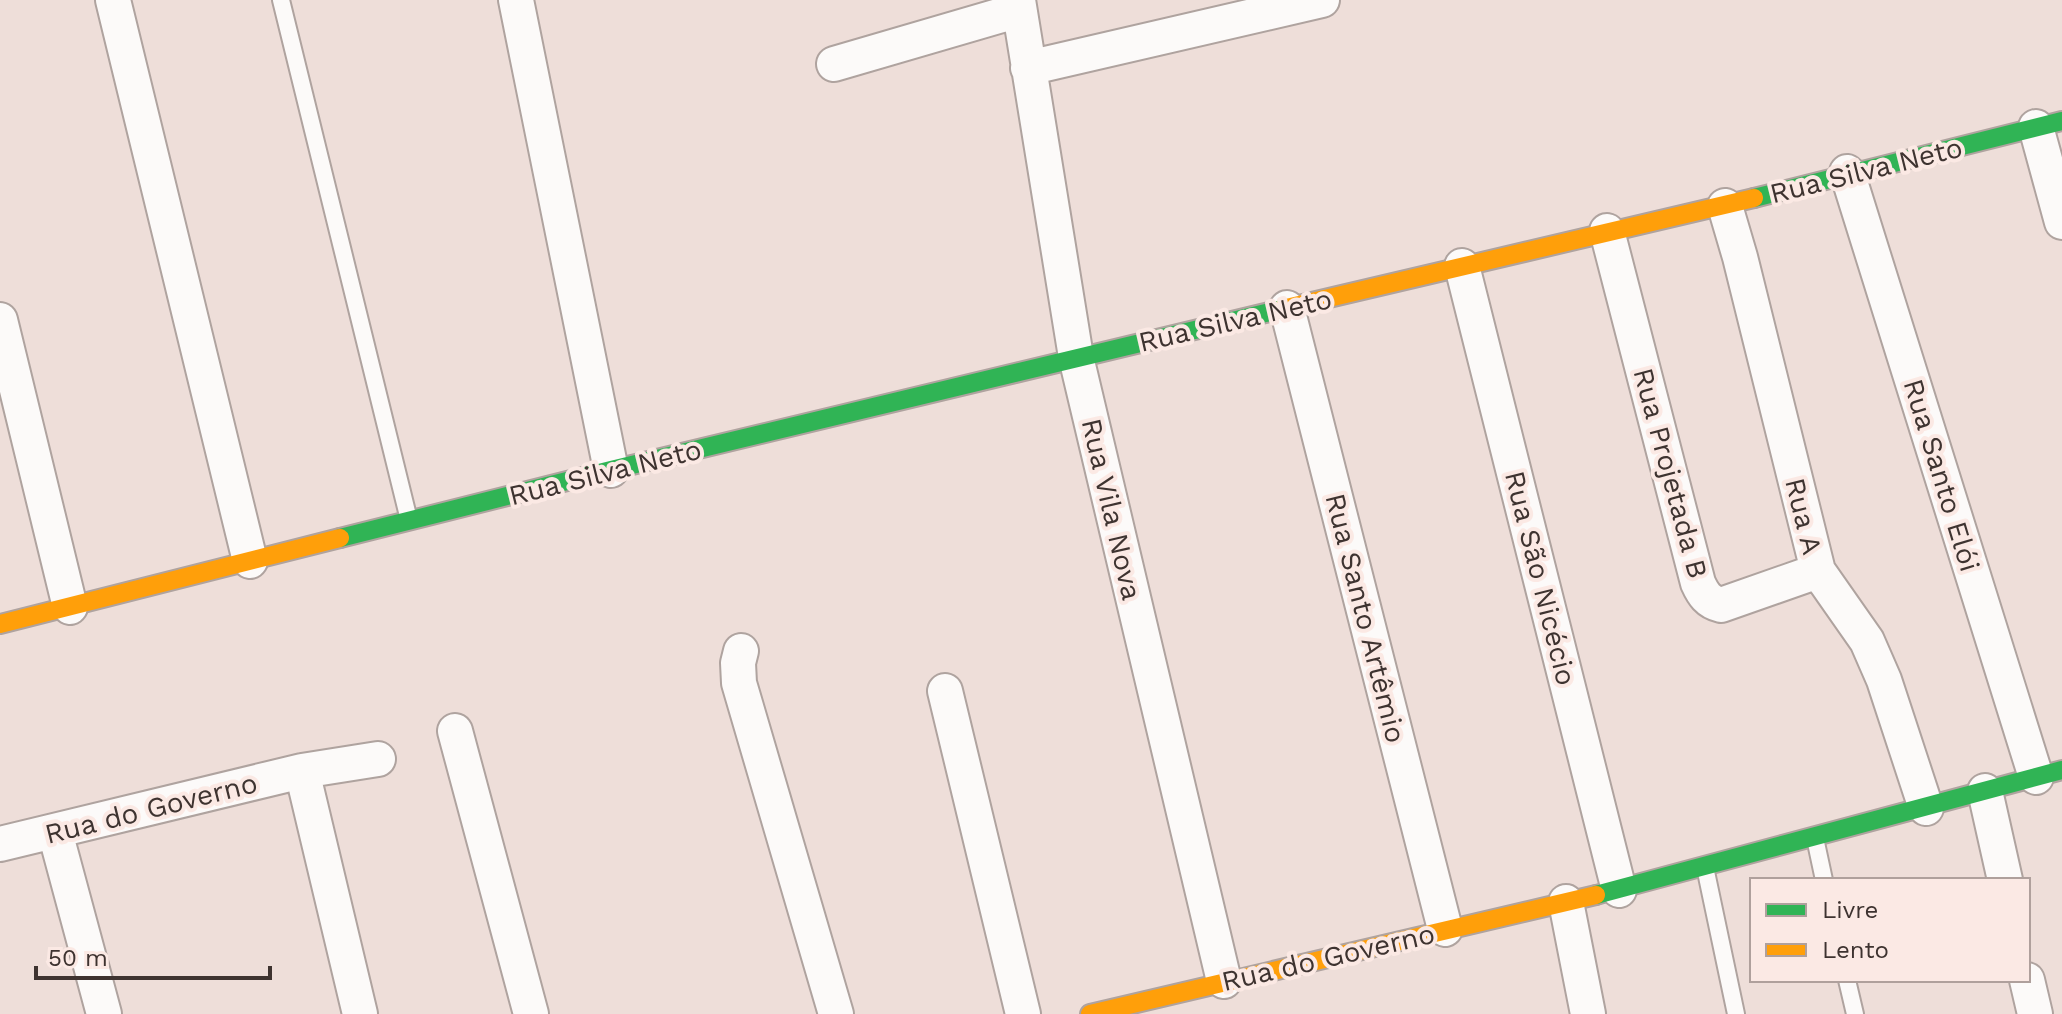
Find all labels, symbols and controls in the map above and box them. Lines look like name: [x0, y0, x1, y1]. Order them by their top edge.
street label: Rua Silva Neto: [1766, 131, 1966, 210]
street label: Rua Silva Neto: [1135, 282, 1335, 359]
street label: Rua Projetada B: [1627, 364, 1714, 582]
street label: Rua Santo Elói: [1897, 375, 1987, 575]
street label: Rua Vila Nova: [1075, 415, 1148, 603]
street label: Rua Silva Neto: [505, 433, 705, 512]
street label: Rua São Nicécio: [1498, 467, 1583, 689]
street label: Rua A: [1778, 474, 1829, 558]
street label: Rua Santo Artêmio: [1319, 490, 1412, 746]
street label: Rua do Governo: [42, 766, 261, 851]
legend: [1750, 878, 2030, 982]
text: Livre: [1822, 896, 1878, 924]
street label: Rua do Governo: [1218, 917, 1438, 998]
scale bar: [36, 930, 270, 980]
text: Lento: [1822, 936, 1889, 964]
text: 50 m: [48, 944, 108, 972]

